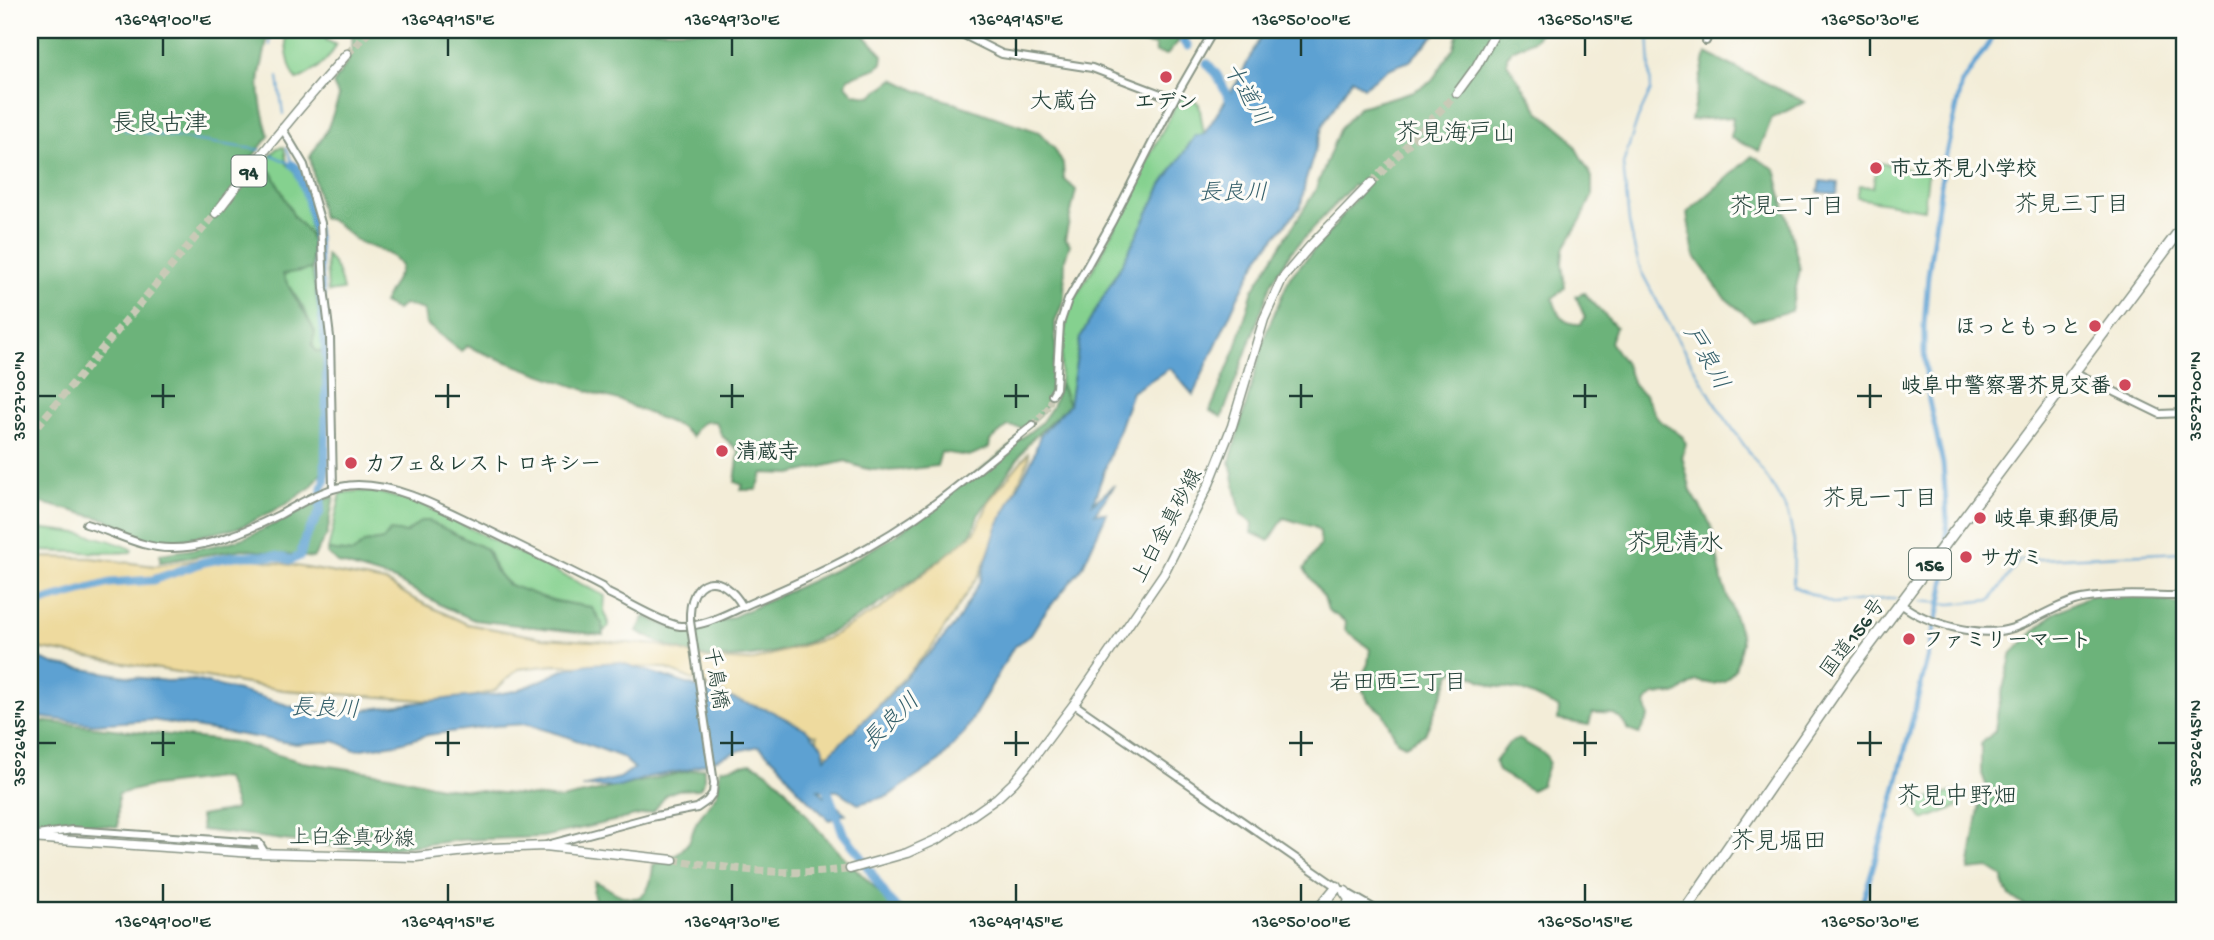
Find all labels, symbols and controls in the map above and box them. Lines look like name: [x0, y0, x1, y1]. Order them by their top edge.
text: 136°49'00"E: [114, 11, 211, 32]
text: 136°49'15"E: [401, 11, 494, 32]
text: 136°49'30"E: [684, 11, 780, 32]
text: 136°49'45"E: [969, 11, 1063, 32]
text: 136°50'00"E: [1251, 11, 1350, 32]
text: 136°50'15"E: [1537, 11, 1633, 32]
text: 136°50'30"E: [1821, 11, 1919, 32]
water label: 十道川: [1216, 58, 1275, 131]
marker: エデン: [1158, 69, 1174, 85]
district label: 大蔵台: [1030, 89, 1099, 117]
place label: エデン: [1134, 91, 1198, 117]
district label: 長良古津: [112, 110, 208, 140]
district label: 芥見海戸山: [1396, 120, 1516, 150]
road number: 94: [232, 155, 266, 186]
place label: 市立芥見小学校: [1890, 157, 2037, 184]
marker: 市立芥見小学校: [1868, 160, 1884, 176]
water label: 長良川: [1199, 180, 1268, 208]
district label: 芥見三丁目: [2015, 192, 2130, 220]
district label: 芥見二丁目: [1730, 194, 1845, 222]
place label: ほっともっと: [1955, 316, 2081, 342]
marker: ほっともっと: [2087, 318, 2103, 334]
water label: 戸泉川: [1676, 321, 1734, 395]
text: 35°27'00"N: [11, 351, 32, 442]
text: 35°27'00"N: [2187, 351, 2208, 442]
place label: 岐阜中警察署芥見交番: [1901, 374, 2111, 401]
marker: 岐阜中警察署芥見交番: [2117, 377, 2133, 393]
place label: 清蔵寺: [736, 440, 799, 467]
marker: 清蔵寺: [714, 443, 730, 459]
place label: カフェ＆レスト ロキシー: [365, 454, 601, 479]
marker: カフェ＆レスト ロキシー: [343, 455, 359, 471]
street label: 上白金真砂線: [1127, 464, 1210, 588]
district label: 芥見一丁目: [1823, 486, 1938, 514]
place label: 岐阜東郵便局: [1994, 507, 2120, 534]
marker: 岐阜東郵便局: [1972, 510, 1988, 526]
district label: 芥見清水: [1627, 530, 1723, 560]
road number: 156: [1909, 548, 1951, 580]
place label: サガミ: [1980, 548, 2043, 573]
marker: サガミ: [1958, 549, 1974, 565]
street label: 国道156号: [1816, 594, 1893, 684]
place label: ファミリーマート: [1923, 630, 2092, 655]
marker: ファミリーマート: [1901, 631, 1917, 647]
street label: 千鳥橋: [696, 645, 733, 712]
district label: 岩田西三丁目: [1329, 670, 1467, 698]
water label: 長良川: [858, 688, 927, 756]
water label: 長良川: [290, 695, 360, 725]
text: 35°26'45"N: [11, 700, 32, 787]
text: 35°26'45"N: [2187, 700, 2208, 787]
district label: 芥見中野畑: [1897, 783, 2017, 813]
street label: 上白金真砂線: [289, 825, 415, 854]
district label: 芥見堀田: [1731, 828, 1827, 858]
text: 136°49'00"E: [114, 913, 211, 934]
text: 136°49'15"E: [401, 913, 494, 934]
text: 136°49'30"E: [684, 913, 780, 934]
text: 136°49'45"E: [969, 913, 1063, 934]
text: 136°50'00"E: [1251, 913, 1350, 934]
text: 136°50'15"E: [1537, 913, 1633, 934]
text: 136°50'30"E: [1821, 913, 1919, 934]

